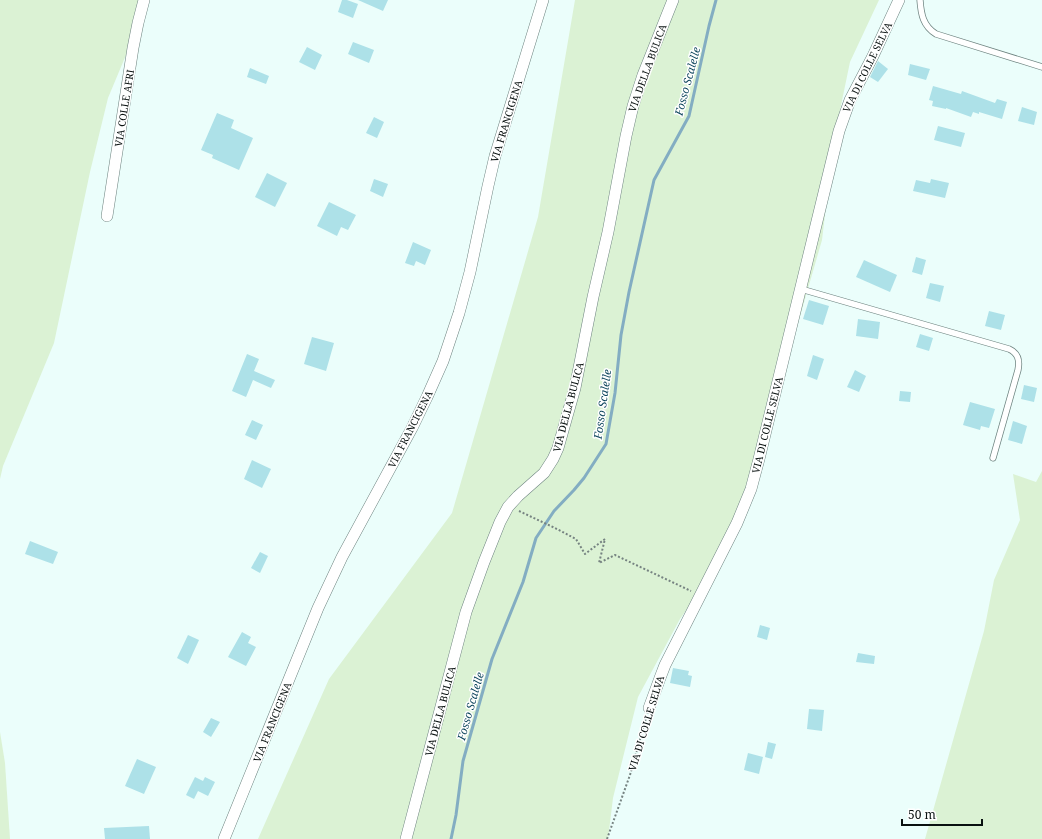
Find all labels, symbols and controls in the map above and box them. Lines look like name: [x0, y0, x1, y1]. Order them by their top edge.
street label: VIA DI COLLE SELVA: [839, 19, 895, 115]
street label: VIA DELLA BULICA: [625, 21, 670, 114]
water label: Fosso Scalelle: [670, 45, 703, 118]
street label: VIA COLLE AFRI: [111, 68, 137, 148]
street label: VIA FRANCIGENA: [487, 77, 525, 164]
street label: VIA DELLA BULICA: [549, 360, 587, 453]
water label: Fosso Scalelle: [590, 368, 614, 441]
street label: VIA DI COLLE SELVA: [748, 374, 786, 475]
street label: VIA FRANCIGENA: [384, 387, 436, 470]
street label: VIA DELLA BULICA: [421, 664, 459, 757]
water label: Fosso Scalelle: [453, 670, 487, 743]
street label: VIA DI COLLE SELVA: [625, 673, 667, 772]
street label: VIA FRANCIGENA: [250, 679, 295, 764]
scale bar: [902, 801, 982, 827]
text: 50 m: [908, 806, 936, 823]

